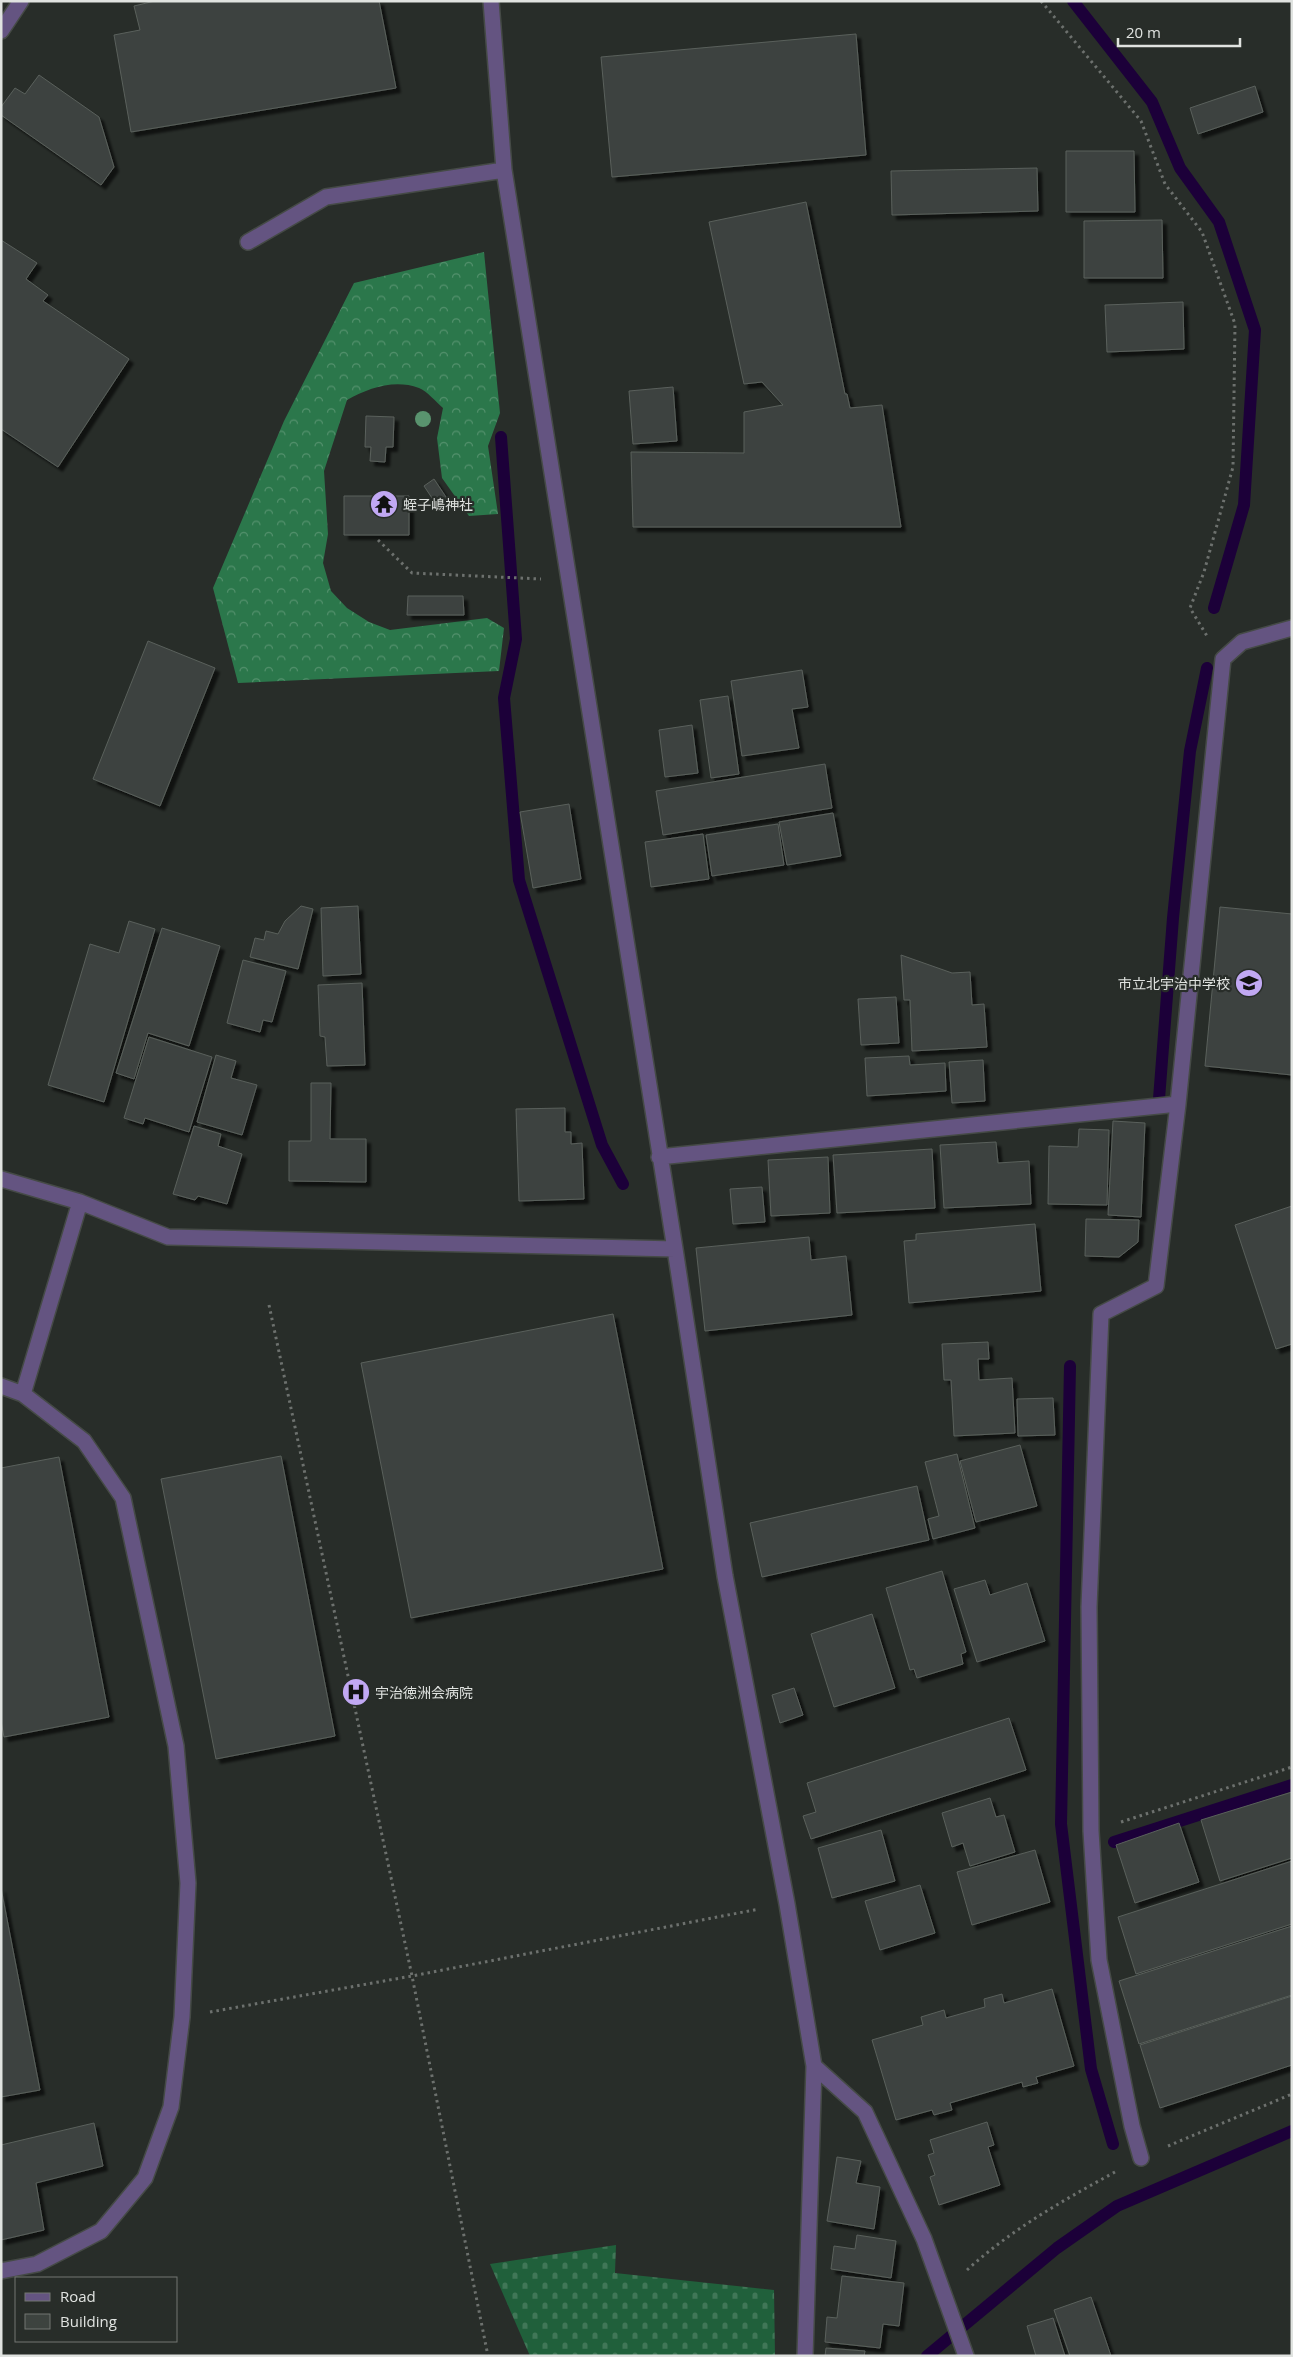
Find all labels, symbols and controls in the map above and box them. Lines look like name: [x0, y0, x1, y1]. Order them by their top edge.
scale bar: [1118, 15, 1240, 47]
text: 20 m: [1126, 22, 1161, 42]
temple icon: 蛭子嶋神社: [369, 489, 399, 519]
place label: 蛭子嶋神社: [403, 495, 473, 514]
school or university icon: 市立北宇治中学校: [1234, 968, 1264, 998]
place label: 市立北宇治中学校: [1118, 974, 1230, 993]
hospital icon: 宇治徳洲会病院: [341, 1677, 371, 1707]
place label: 宇治徳洲会病院: [375, 1683, 473, 1702]
legend: [15, 2277, 178, 2342]
text: Road: [60, 2286, 96, 2306]
text: Building: [60, 2311, 117, 2331]

